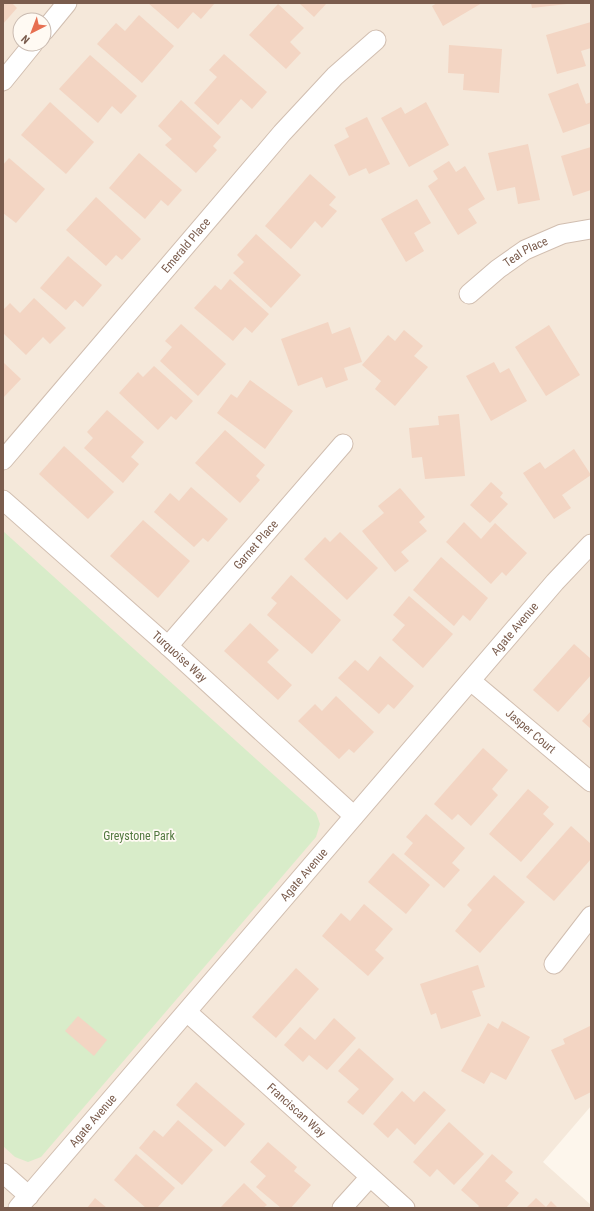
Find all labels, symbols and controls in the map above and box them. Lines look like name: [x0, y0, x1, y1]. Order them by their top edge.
north arrow: [12, 12, 52, 52]
text: N: [19, 32, 33, 46]
street label: Emerald Place: [159, 215, 214, 276]
street label: Teal Place: [501, 234, 550, 270]
street label: Garnet Place: [231, 517, 281, 572]
street label: Agate Avenue: [488, 599, 542, 658]
street label: Turquoise Way: [149, 628, 210, 685]
street label: Jasper Court: [503, 706, 559, 757]
park label: Greystone Park: [103, 829, 175, 843]
street label: Agate Avenue: [277, 845, 331, 904]
street label: Franciscan Way: [264, 1080, 328, 1140]
street label: Agate Avenue: [66, 1091, 120, 1150]

